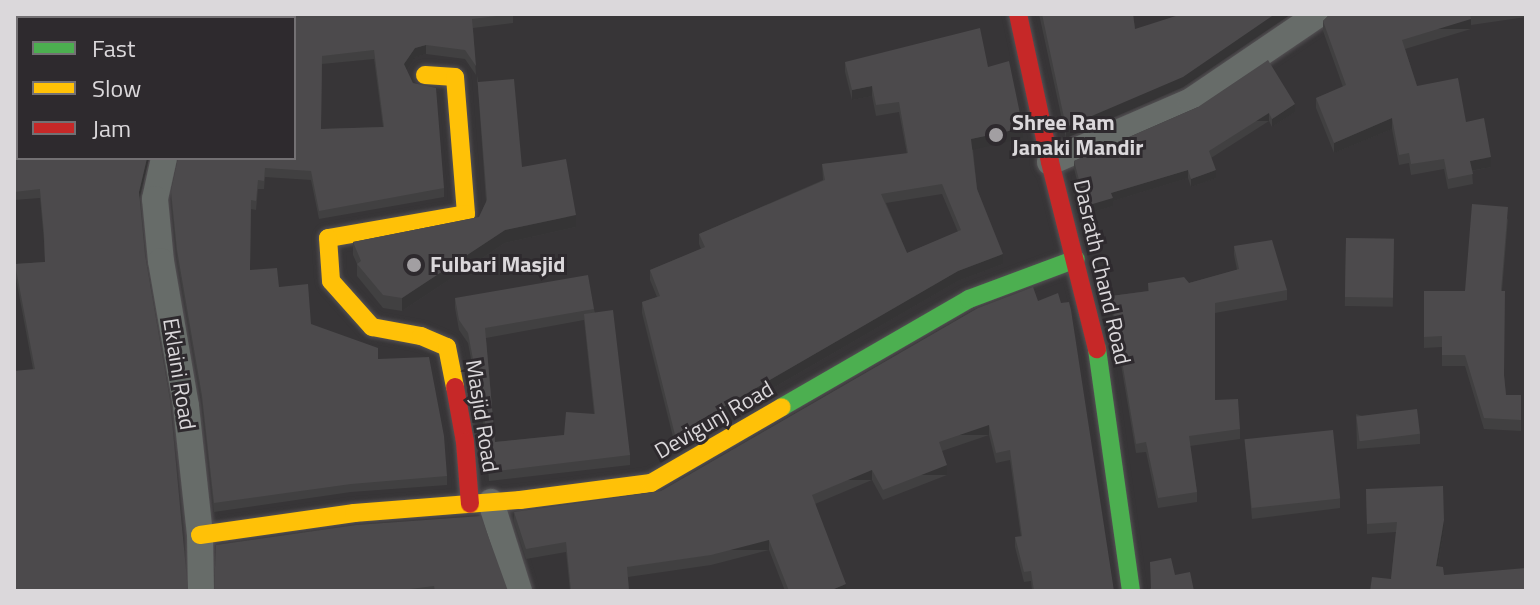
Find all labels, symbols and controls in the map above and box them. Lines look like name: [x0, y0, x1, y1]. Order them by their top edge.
legend: [16, 16, 296, 160]
text: Fast: [92, 30, 135, 66]
text: Slow: [92, 70, 141, 106]
place label: Shree Ram Janaki Mandir: [1012, 109, 1143, 160]
text: Jam: [92, 110, 131, 146]
marker: Shree Ram Janaki Mandir: [987, 126, 1005, 144]
street label: Dasrath Chand Road: [1068, 177, 1136, 367]
place label: Fulbari Masjid: [430, 252, 565, 278]
marker: Fulbari Masjid: [405, 256, 423, 274]
street label: Eklaini Road: [157, 316, 201, 432]
street label: Masjid Road: [460, 358, 504, 474]
street label: Devigunj Road: [650, 375, 778, 465]

